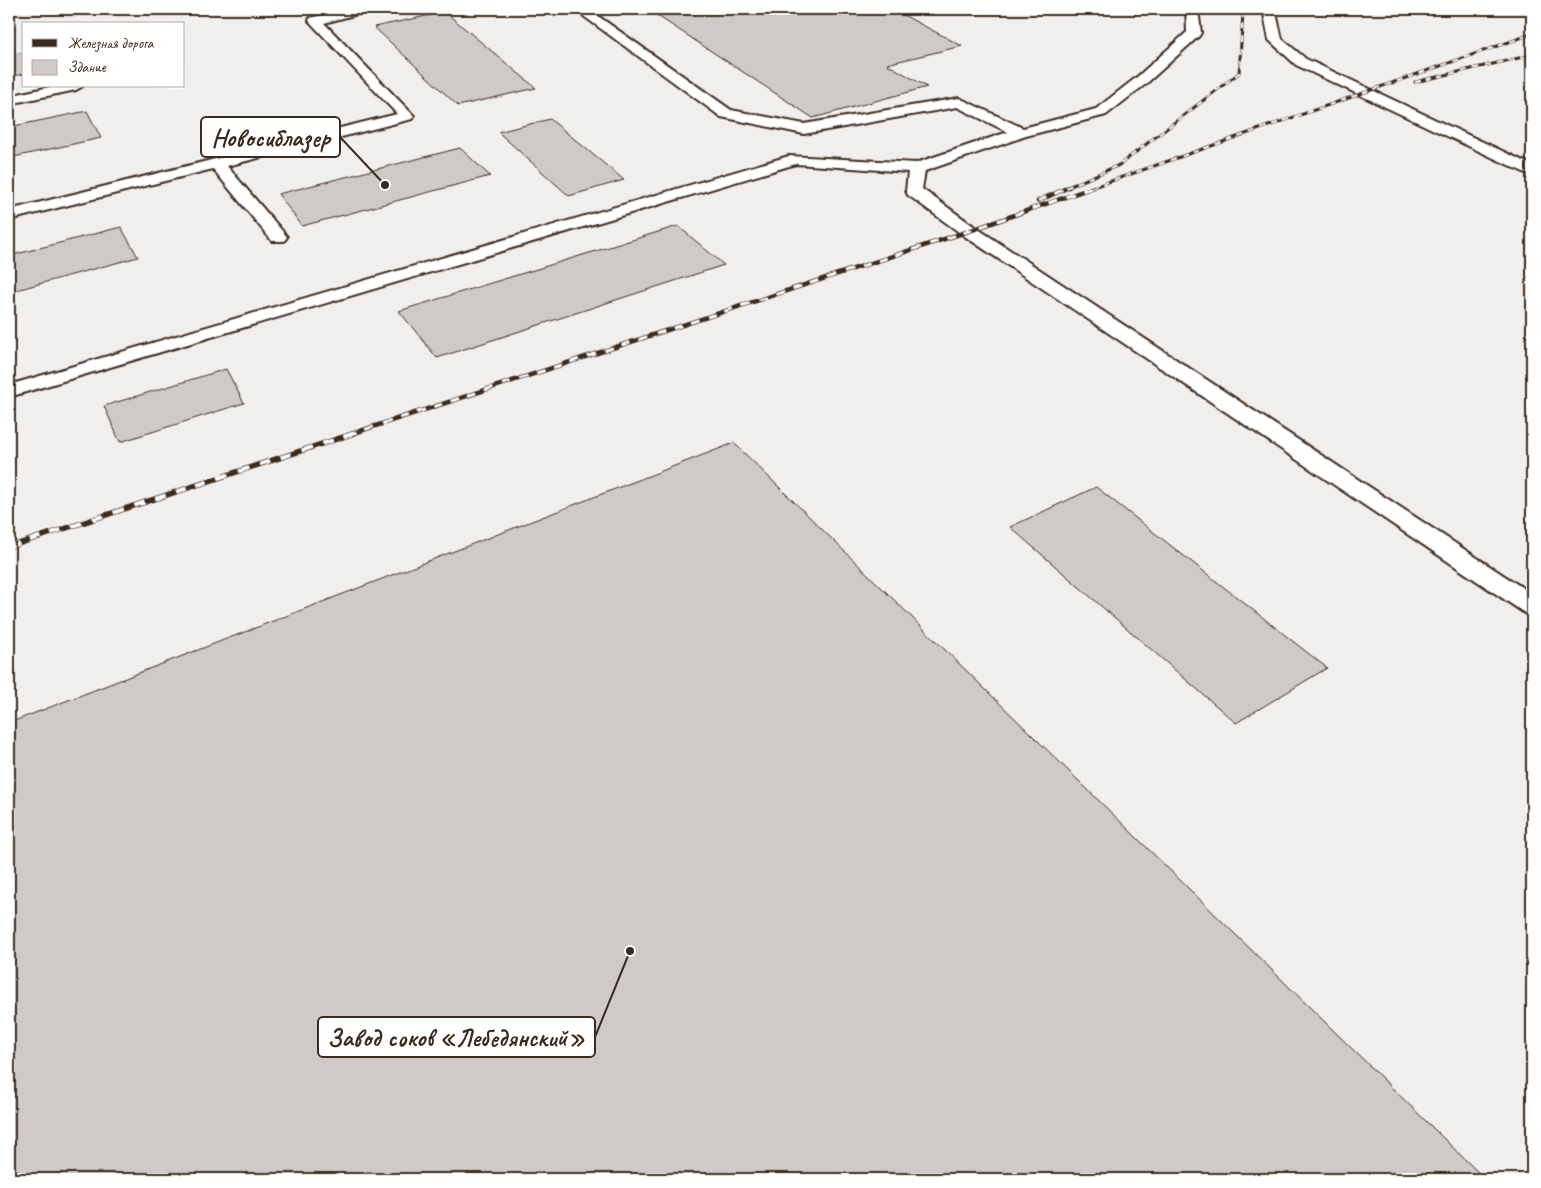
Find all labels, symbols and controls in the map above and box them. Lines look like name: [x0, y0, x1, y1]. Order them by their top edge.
legend: [22, 22, 185, 88]
text: Железная дорога: [68, 34, 155, 53]
text: Здание: [68, 58, 107, 77]
callout: Новосиблазер: [201, 117, 340, 157]
text: Новосиблазер: [212, 122, 332, 154]
callout: Завод соков «Лебедянский»: [318, 1017, 595, 1057]
text: Завод соков «Лебедянский»: [327, 1022, 585, 1054]

